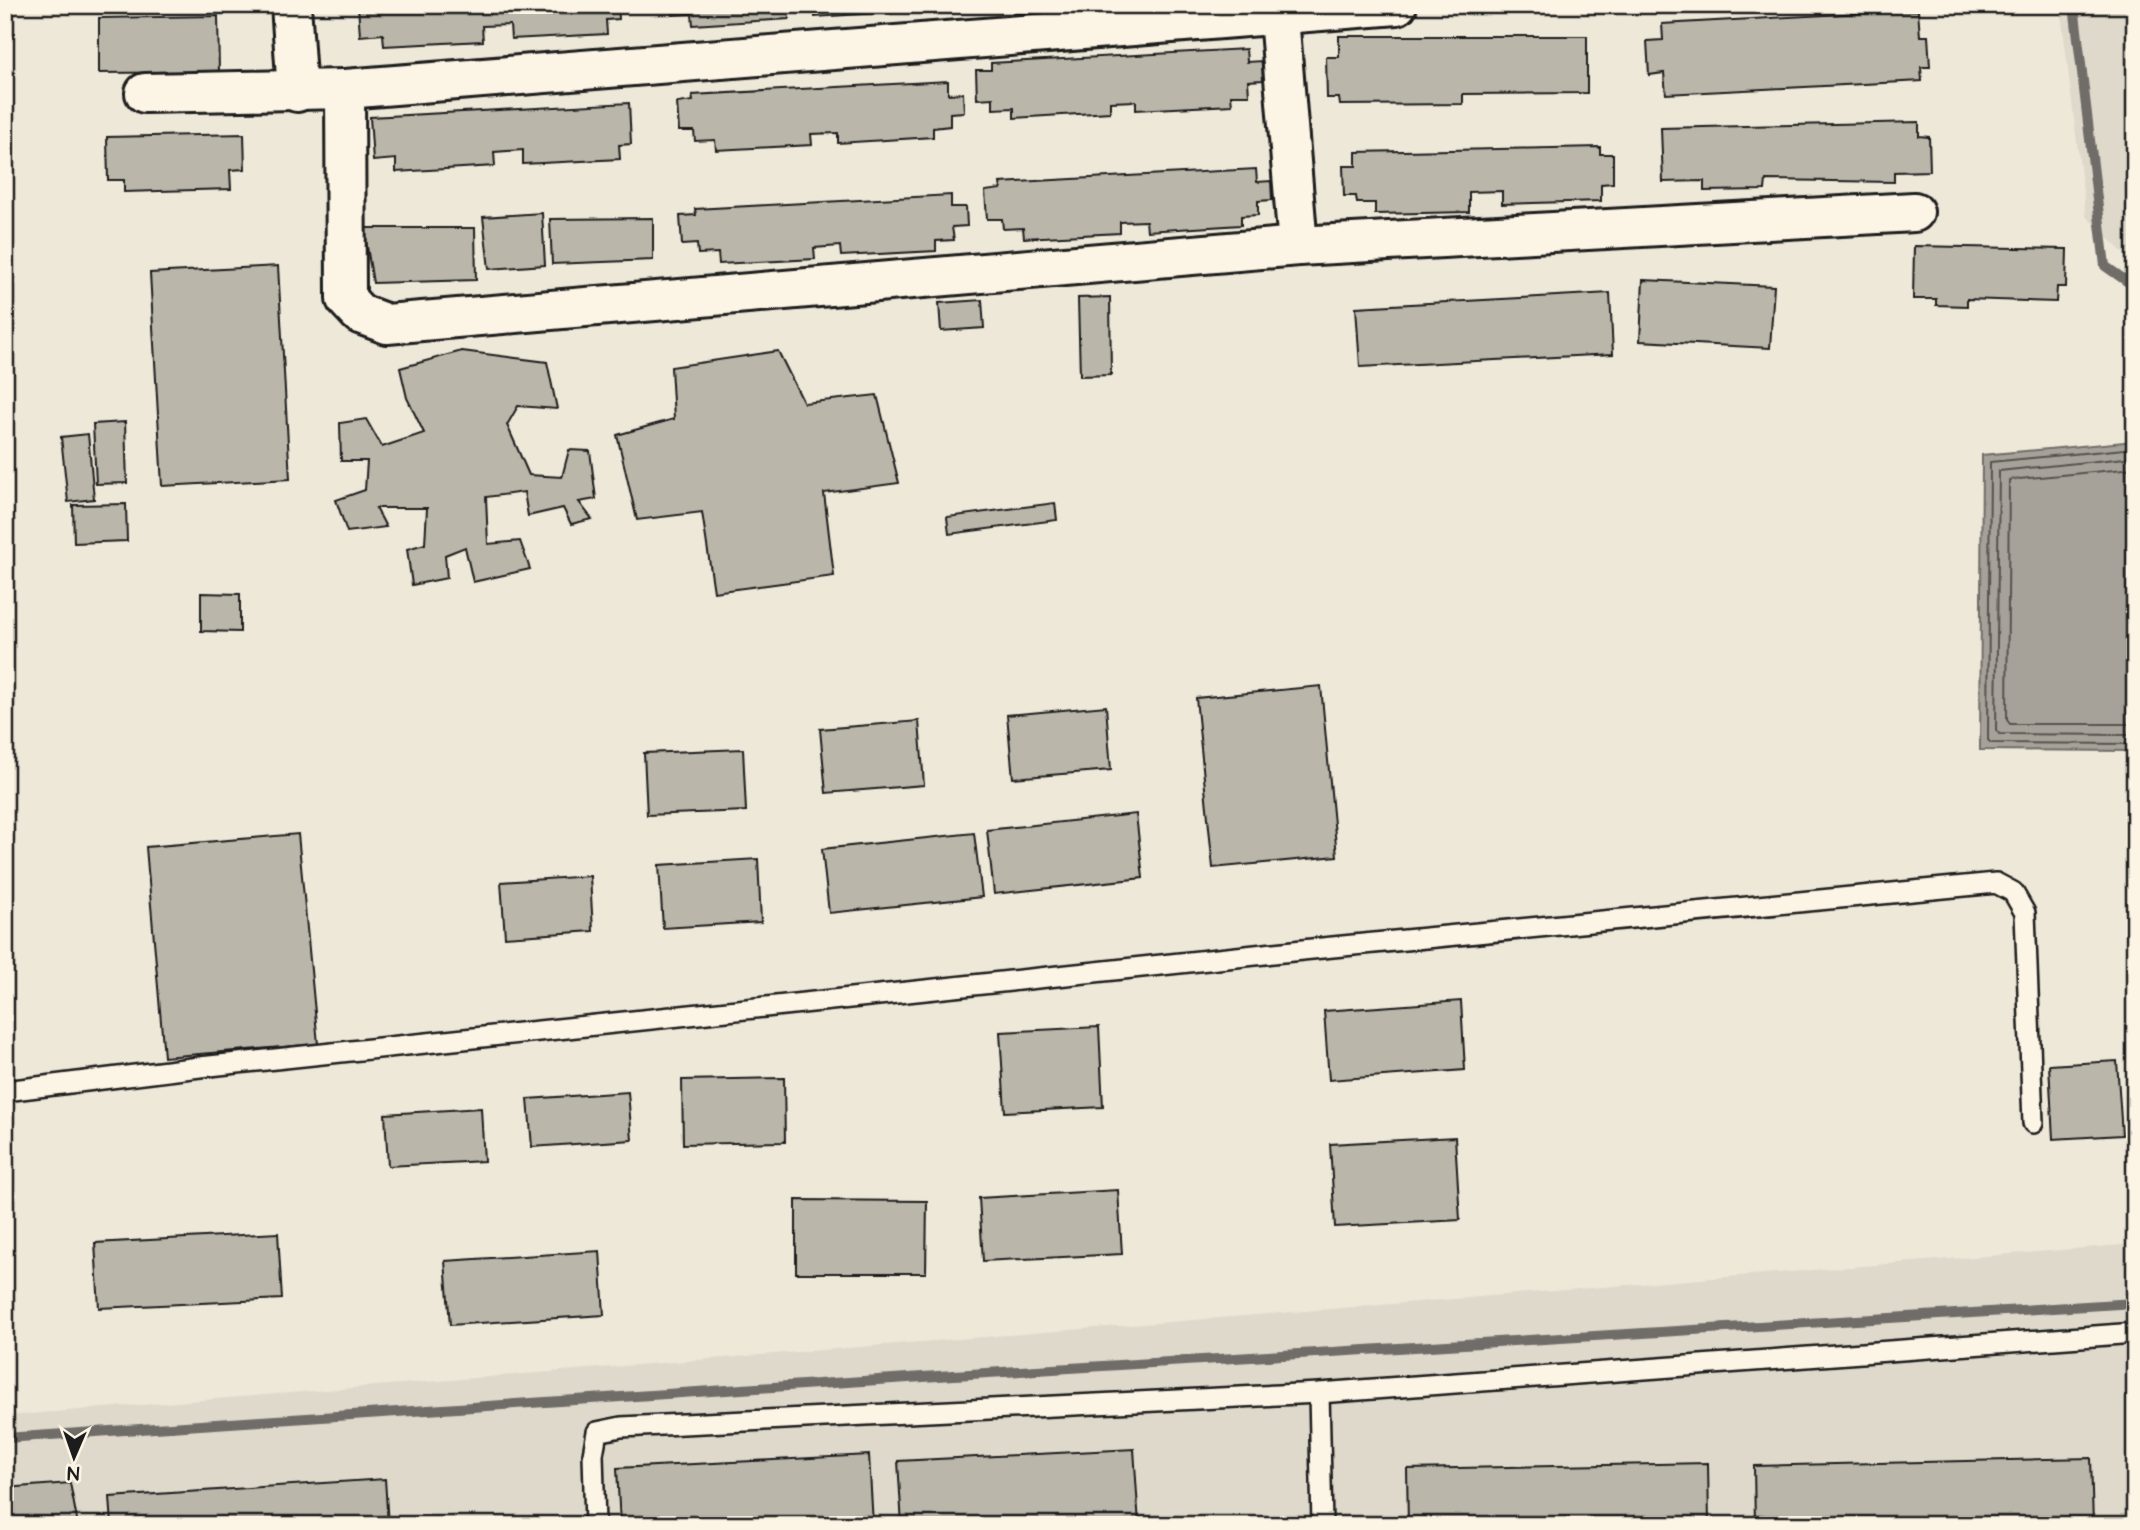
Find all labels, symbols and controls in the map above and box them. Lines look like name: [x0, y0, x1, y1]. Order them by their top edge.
north arrow: [38, 1422, 108, 1492]
text: N: [67, 1459, 80, 1486]

